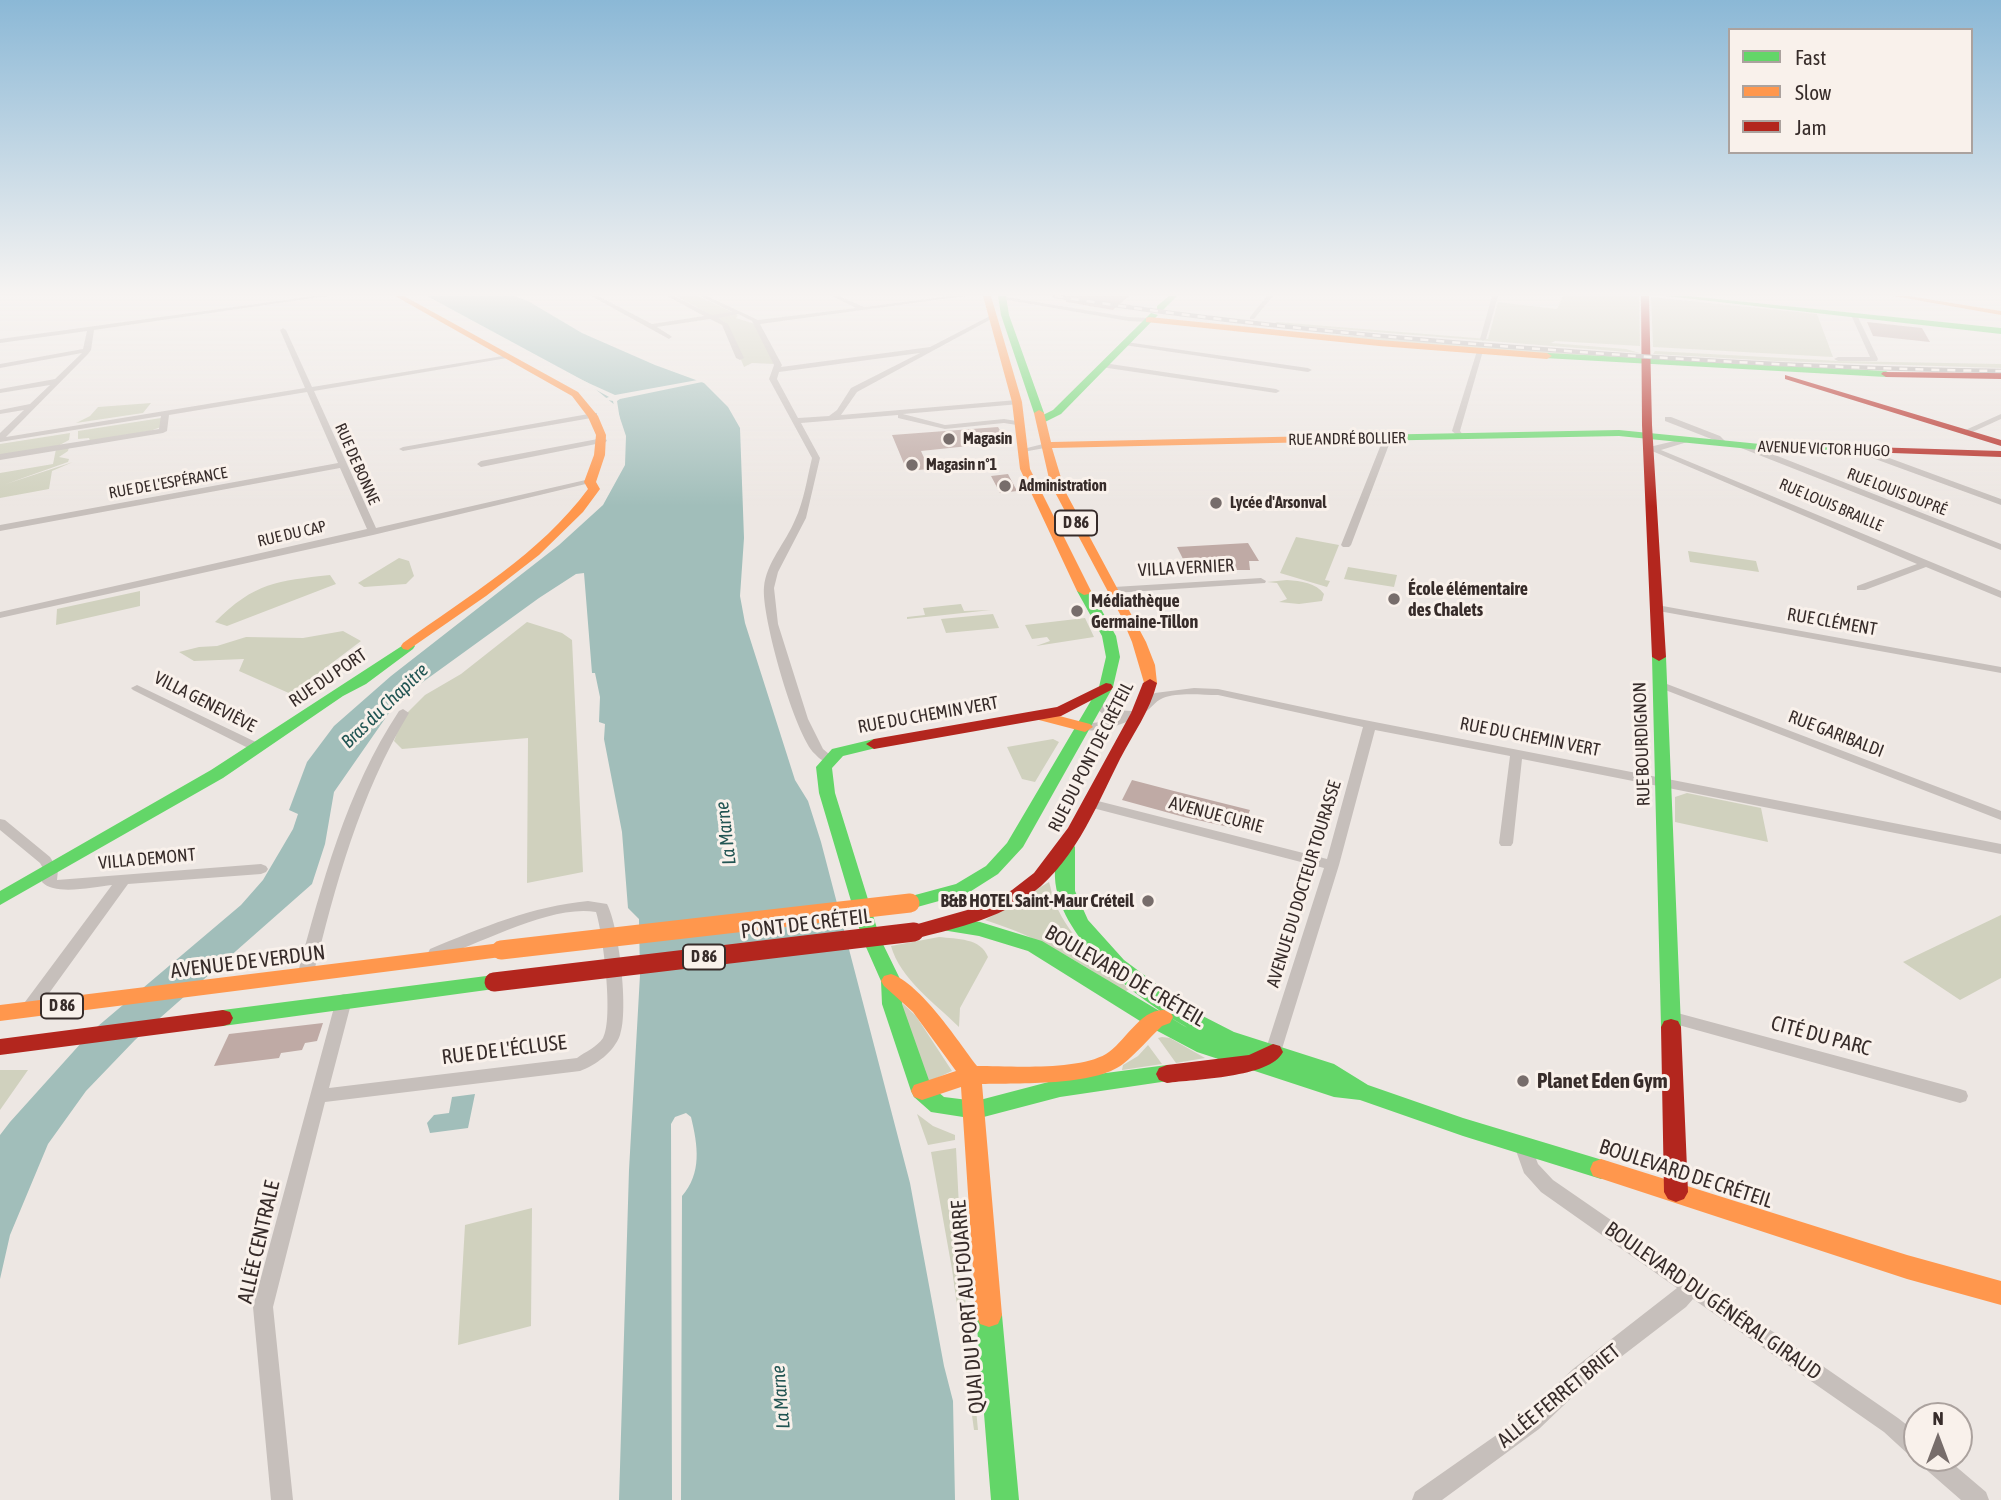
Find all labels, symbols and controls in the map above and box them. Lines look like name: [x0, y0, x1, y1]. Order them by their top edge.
legend: [1728, 28, 1973, 154]
text: Fast: [1795, 45, 1826, 69]
text: Slow: [1795, 80, 1831, 104]
text: Jam: [1795, 115, 1827, 139]
street label: RUE DE BONNE: [331, 420, 383, 508]
street label: RUE ANDRÉ BOLLIER: [1288, 428, 1406, 450]
place label: Magasin: [963, 429, 1012, 449]
marker: Magasin: [941, 431, 957, 447]
street label: AVENUE VICTOR HUGO: [1758, 437, 1890, 461]
place label: Magasin n°1: [926, 455, 997, 475]
marker: Magasin n°1: [904, 457, 920, 473]
street label: RUE DE L'ESPÉRANCE: [107, 463, 229, 503]
street label: RUE LOUIS DUPRÉ: [1844, 464, 1950, 520]
street label: RUE LOUIS BRAILLE: [1776, 475, 1886, 535]
place label: Administration: [1019, 476, 1107, 496]
marker: Administration: [997, 478, 1013, 494]
place label: Lycée d'Arsonval: [1230, 493, 1327, 513]
marker: Lycée d'Arsonval: [1208, 495, 1224, 511]
road number: D 86: [1055, 510, 1097, 536]
street label: RUE DU CAP: [256, 517, 328, 551]
street label: VILLA VERNIER: [1138, 555, 1234, 581]
place label: École élémentaire des Chalets: [1408, 578, 1528, 620]
place label: Médiathèque Germaine-Tillon: [1091, 590, 1198, 632]
marker: École élémentaire des Chalets: [1386, 591, 1402, 607]
marker: Médiathèque Germaine-Tillon: [1069, 603, 1085, 619]
street label: RUE CLÉMENT: [1785, 603, 1879, 641]
street label: RUE DU PORT: [285, 644, 371, 712]
water label: Bras du Chapitre: [337, 659, 433, 753]
street label: VILLA GENEVIÈVE: [150, 667, 260, 737]
street label: RUE DU PONT DE CRÉTEIL: [1044, 678, 1138, 836]
street label: RUE BOURDIGNON: [1629, 681, 1655, 807]
street label: RUE DU CHEMIN VERT: [856, 692, 1000, 738]
street label: RUE GARIBALDI: [1785, 706, 1887, 762]
street label: RUE DU CHEMIN VERT: [1458, 713, 1602, 761]
street label: AVENUE DU DOCTEUR TOURASSE: [1262, 778, 1346, 990]
street label: AVENUE CURIE: [1167, 792, 1265, 838]
water label: La Marne: [711, 800, 741, 866]
street label: VILLA DEMONT: [98, 844, 196, 874]
place label: B&B HOTEL Saint-Maur Créteil: [940, 890, 1134, 912]
marker: B&B HOTEL Saint-Maur Créteil: [1140, 893, 1156, 909]
street label: PONT DE CRÉTEIL: [739, 904, 873, 944]
street label: BOULEVARD DE CRÉTEIL: [1040, 920, 1210, 1032]
street label: AVENUE DE VERDUN: [169, 940, 327, 984]
road number: D 86: [683, 945, 725, 970]
road number: D 86: [41, 994, 83, 1018]
street label: CITÉ DU PARC: [1768, 1011, 1874, 1061]
street label: RUE DE L'ÉCLUSE: [440, 1030, 568, 1070]
place label: Planet Eden Gym: [1537, 1068, 1668, 1094]
marker: Planet Eden Gym: [1515, 1073, 1531, 1089]
street label: BOULEVARD DE CRÉTEIL: [1596, 1134, 1776, 1214]
street label: ALLÉE CENTRALE: [233, 1178, 285, 1306]
street label: QUAI DU PORT AU FOUARRE: [946, 1199, 990, 1415]
street label: BOULEVARD DU GÉNÉRAL GIRAUD: [1600, 1217, 1826, 1385]
street label: ALLÉE FERRET BRIET: [1492, 1339, 1626, 1453]
water label: La Marne: [767, 1364, 795, 1430]
north arrow: [1903, 1402, 1973, 1472]
text: N: [1932, 1407, 1944, 1429]

